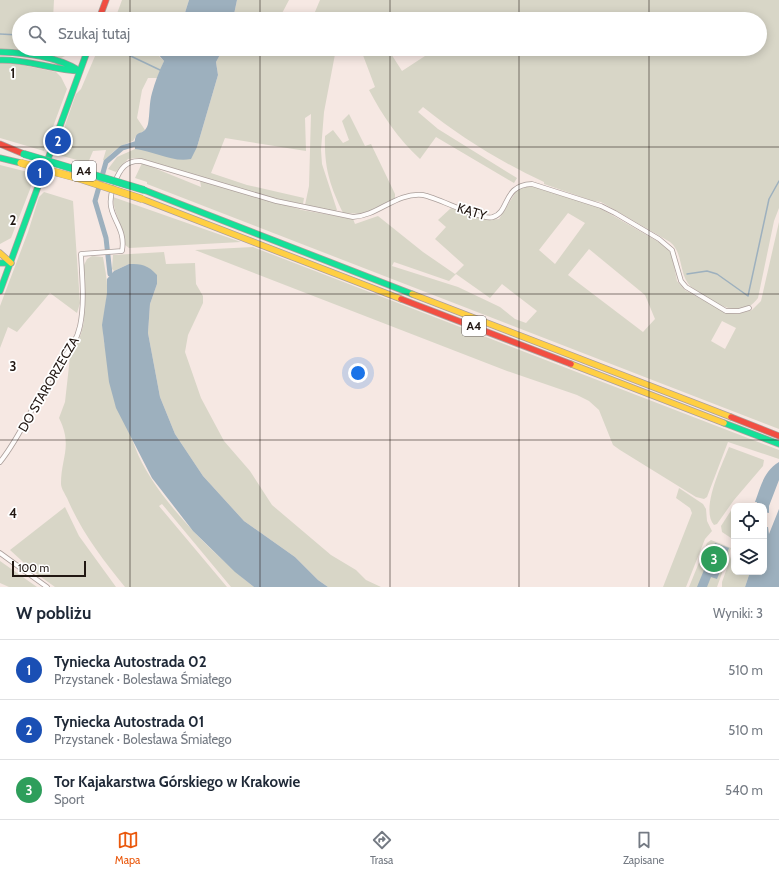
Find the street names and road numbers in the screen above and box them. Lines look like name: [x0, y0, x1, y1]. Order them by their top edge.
road number: A4: [72, 161, 96, 181]
street label: KĄTY: [455, 199, 489, 223]
road number: A4: [462, 316, 486, 336]
street label: DO STARORZECZA: [14, 334, 82, 434]

